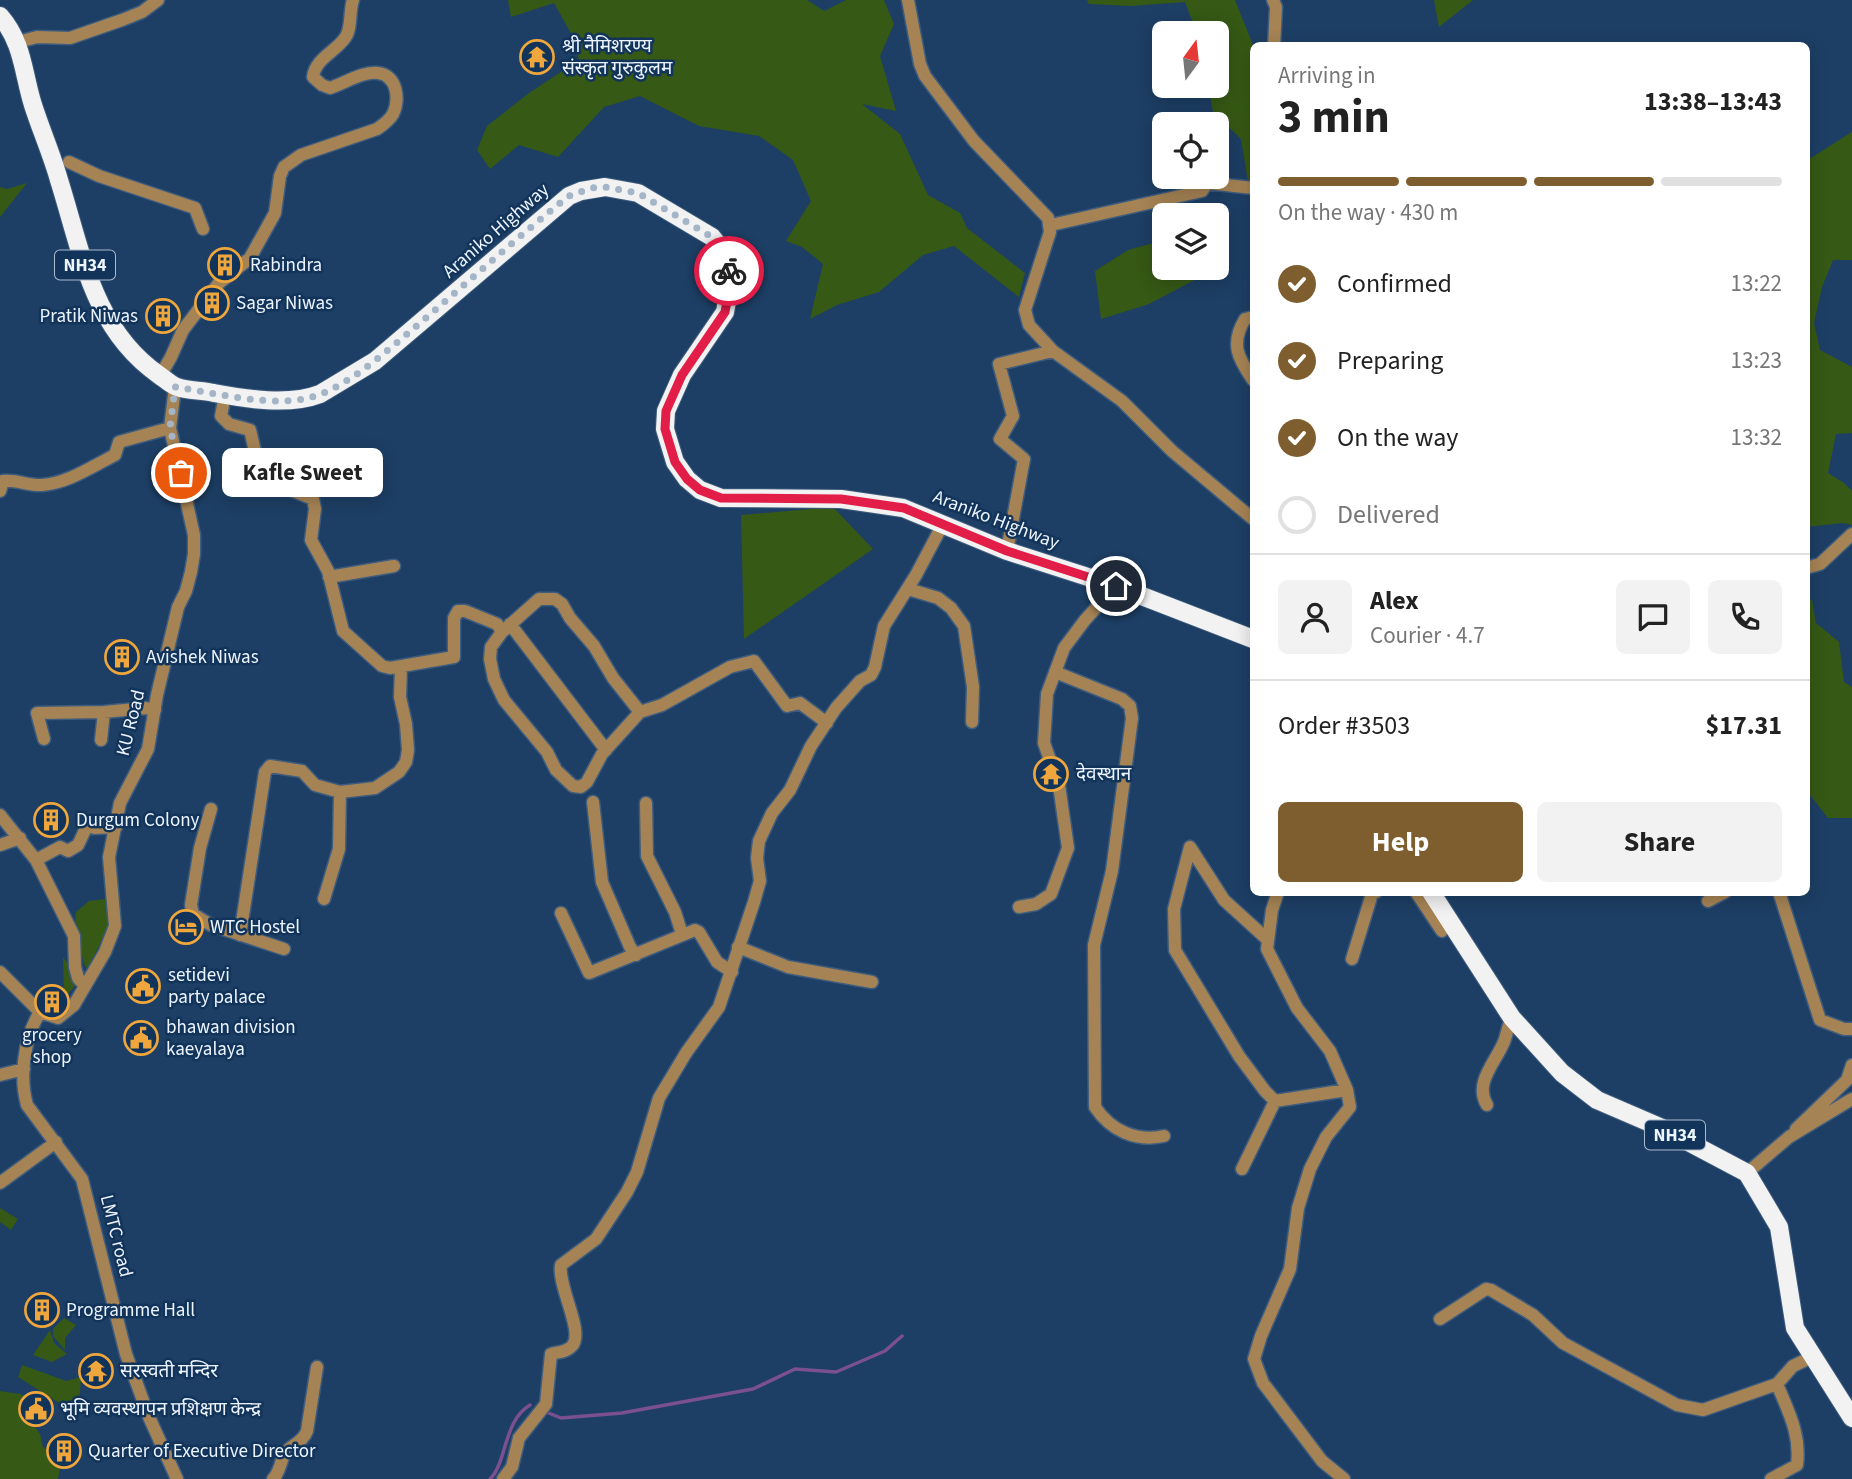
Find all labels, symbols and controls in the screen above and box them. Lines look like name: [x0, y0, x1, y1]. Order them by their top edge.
north arrow: [1152, 21, 1228, 98]
map controls: [1152, 21, 1229, 280]
place label: श्री नैमिशरण्य संस्कृत गुरुकुलम: [562, 33, 673, 82]
temple icon: श्री नैमिशरण्य संस्कृत गुरुकुलम: [518, 38, 556, 76]
text: Arriving in: [1278, 59, 1376, 92]
text: 13:38–13:43: [1644, 83, 1782, 120]
text: 3 min: [1278, 85, 1390, 150]
button: locate: [1152, 112, 1229, 189]
street label: Araniko Highway: [437, 177, 555, 285]
text: On the way · 430 m: [1278, 196, 1458, 229]
button: layers: [1152, 203, 1229, 280]
courier: [694, 236, 764, 306]
building icon: Rabindra: [206, 246, 244, 284]
road number: NH34: [55, 250, 115, 279]
place label: Rabindra: [250, 252, 322, 279]
icon: bike: [710, 252, 748, 290]
icon: check: [1278, 265, 1316, 303]
text: Confirmed: [1337, 265, 1452, 302]
text: 13:22: [1731, 267, 1782, 300]
building icon: Sagar Niwas: [193, 284, 231, 322]
place label: Sagar Niwas: [236, 290, 333, 317]
building icon: Pratik Niwas: [144, 297, 182, 335]
place label: Pratik Niwas: [40, 303, 138, 330]
icon: check: [1278, 342, 1316, 380]
text: Preparing: [1337, 342, 1443, 379]
text: 13:23: [1731, 344, 1782, 377]
icon: check: [1278, 419, 1316, 457]
text: On the way: [1337, 419, 1458, 456]
text: 13:32: [1731, 421, 1782, 454]
pin: [151, 443, 211, 503]
callout: Kafle Sweet: [223, 448, 384, 498]
icon: bag: [162, 454, 200, 492]
text: Kafle Sweet: [242, 456, 363, 489]
street label: Araniko Highway: [929, 484, 1063, 557]
text: Delivered: [1337, 496, 1440, 533]
pin: [1086, 556, 1146, 616]
icon: home: [1097, 567, 1135, 605]
button: person: [1278, 580, 1352, 654]
button: chat: [1616, 580, 1690, 654]
button: phone: [1708, 580, 1782, 654]
text: Alex: [1370, 582, 1419, 619]
text: Courier · 4.7: [1370, 619, 1485, 652]
building icon: Avishek Niwas: [103, 638, 141, 676]
place label: Avishek Niwas: [146, 644, 259, 671]
street label: KU Road: [110, 687, 152, 759]
text: Order #3503: [1278, 707, 1410, 744]
text: $17.31: [1706, 707, 1782, 744]
temple icon: देवस्थान: [1032, 755, 1070, 793]
place label: देवस्थान: [1076, 761, 1132, 788]
building icon: Durgum Colony: [32, 801, 70, 839]
button: Help: [1278, 802, 1523, 882]
button: Share: [1537, 802, 1782, 882]
place label: Durgum Colony: [76, 807, 200, 834]
hotel icon: WTC Hostel: [167, 908, 205, 946]
place label: WTC Hostel: [210, 914, 300, 941]
place label: setidevi party palace: [168, 962, 266, 1011]
public building icon: setidevi party palace: [124, 967, 162, 1005]
building icon: grocery shop: [33, 983, 71, 1021]
place label: bhawan division kaeyalaya: [166, 1014, 296, 1063]
public building icon: bhawan division kaeyalaya: [122, 1019, 160, 1057]
place label: grocery shop: [22, 1022, 82, 1071]
road number: NH34: [1645, 1120, 1705, 1150]
street label: LMTC road: [93, 1192, 139, 1280]
building icon: Programme Hall: [23, 1291, 61, 1329]
place label: Programme Hall: [66, 1297, 195, 1324]
temple icon: सरस्वती मन्दिर: [77, 1352, 115, 1390]
place label: सरस्वती मन्दिर: [120, 1358, 219, 1385]
public building icon: भूमि व्यवस्थापन प्रशिक्षण केन्द्र: [17, 1390, 55, 1428]
place label: भूमि व्यवस्थापन प्रशिक्षण केन्द्र: [60, 1396, 262, 1423]
building icon: Quarter of Executive Director: [45, 1432, 83, 1470]
place label: Quarter of Executive Director: [88, 1438, 316, 1465]

